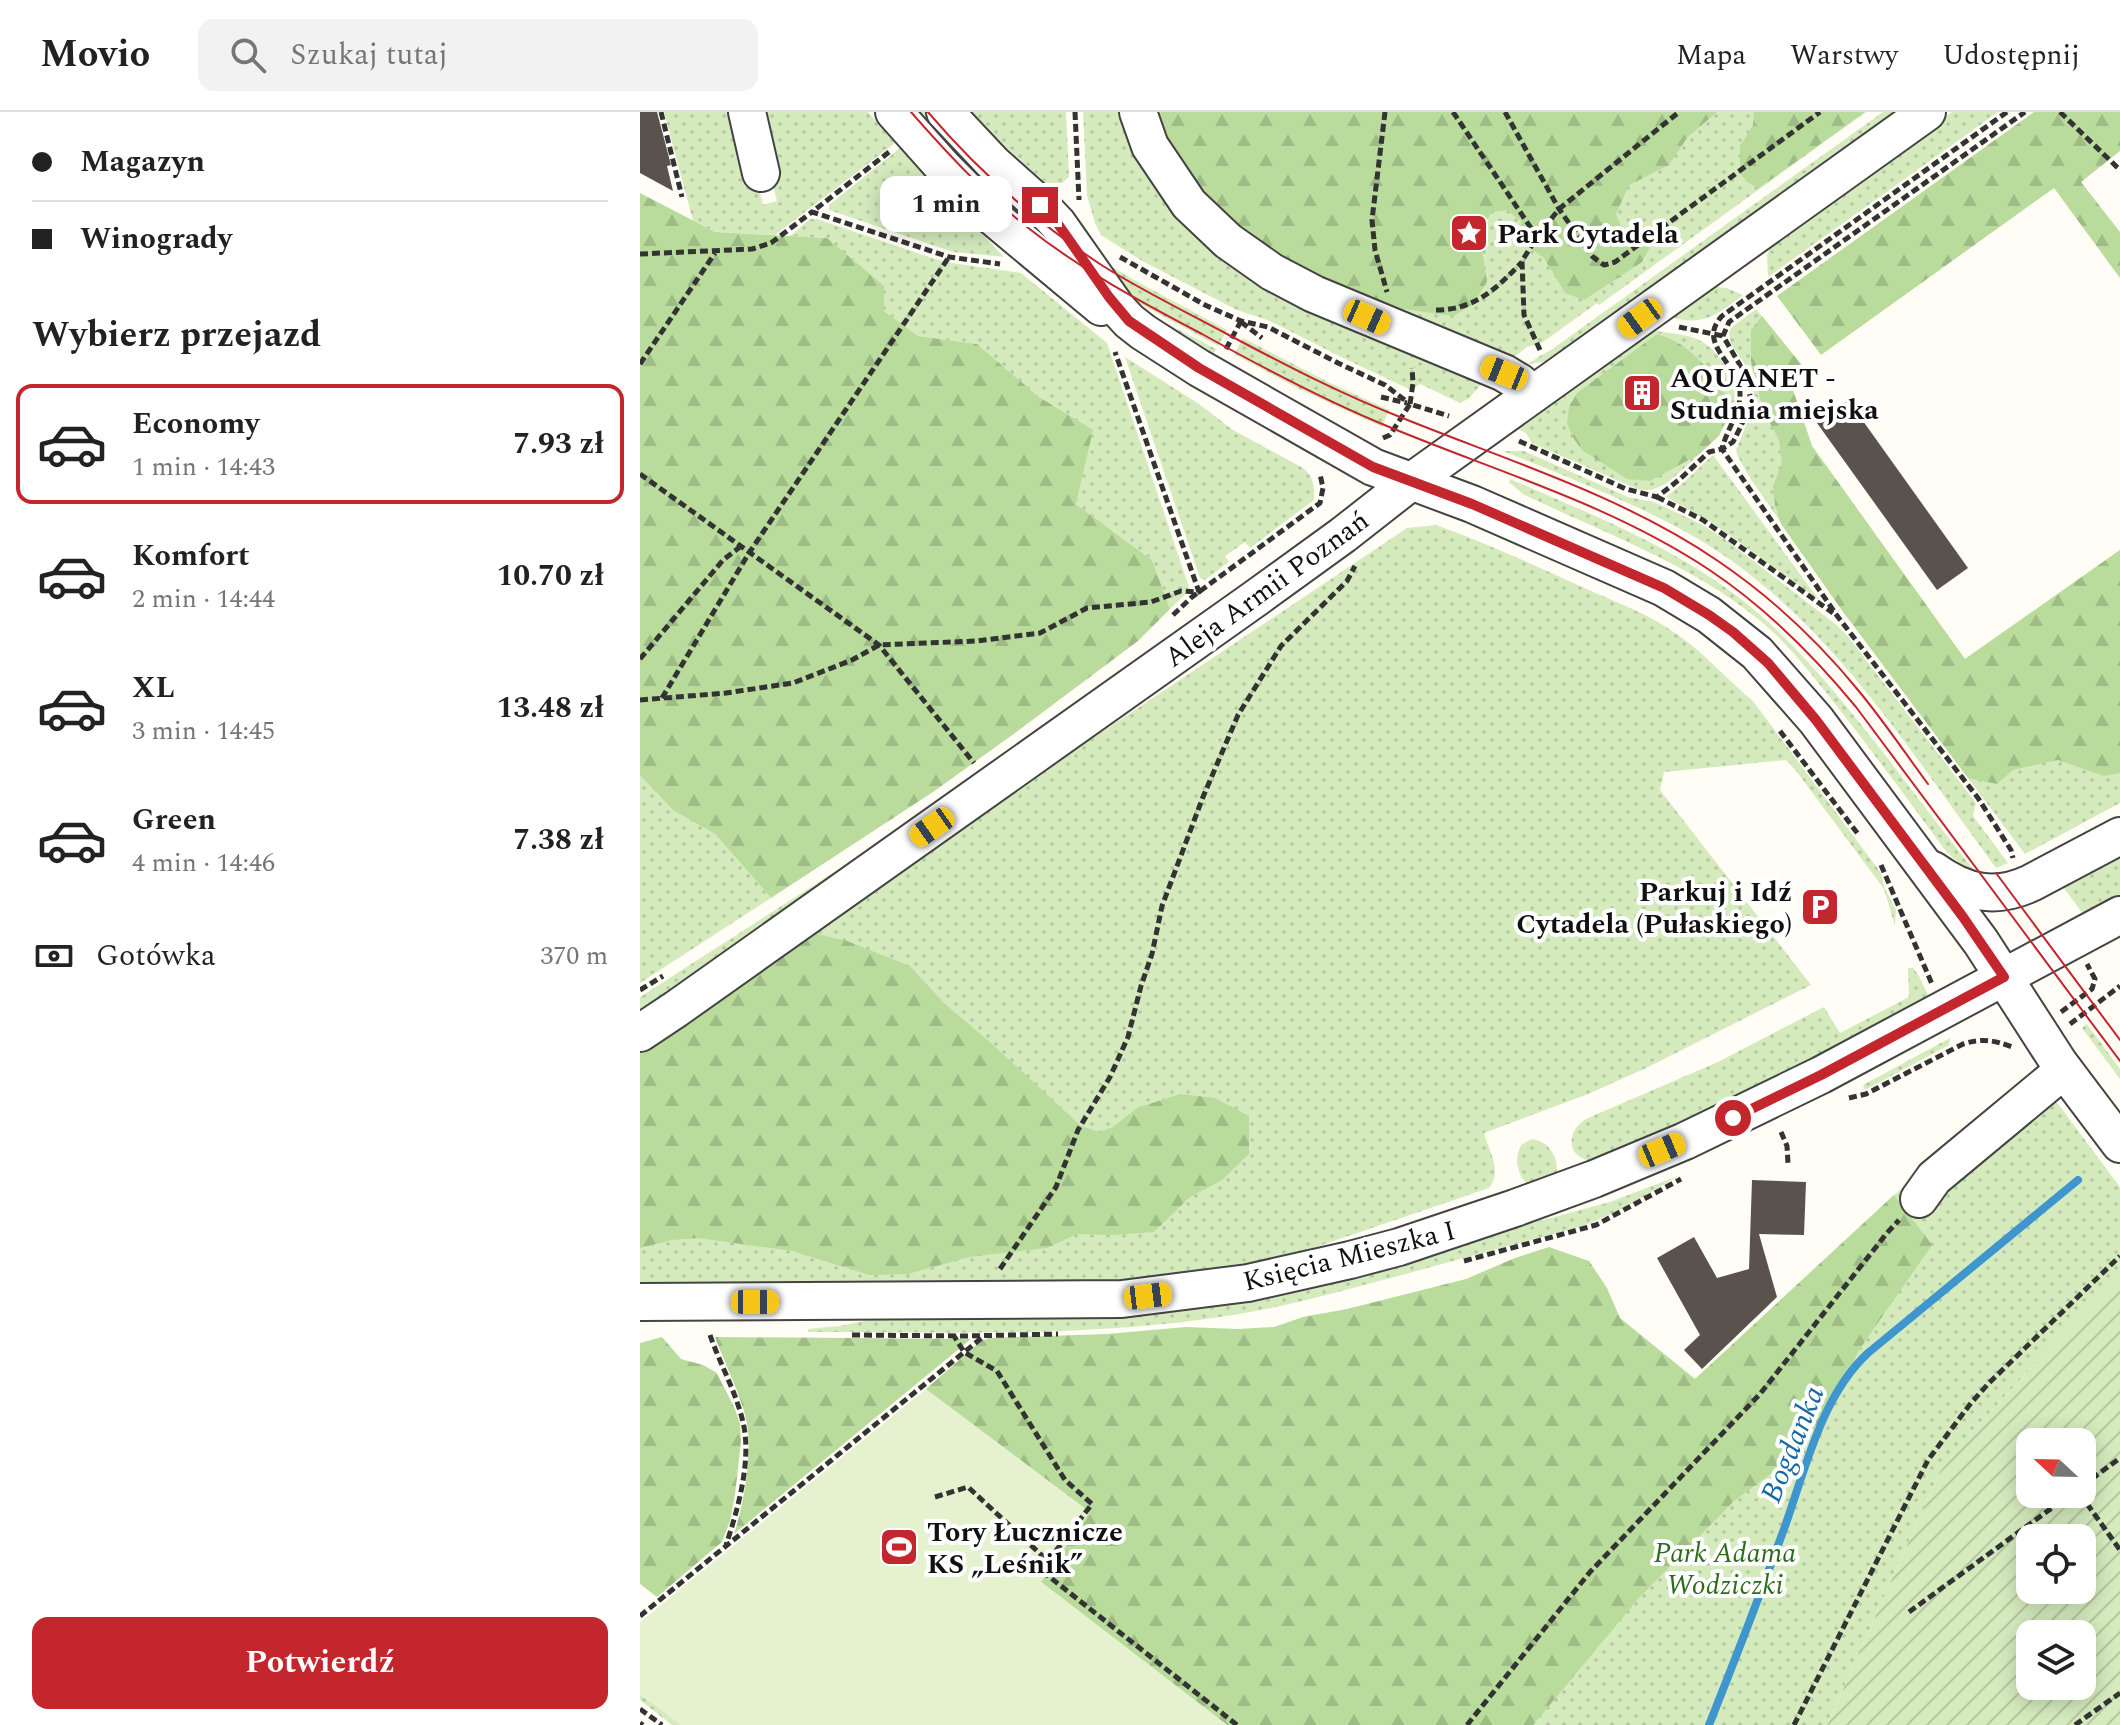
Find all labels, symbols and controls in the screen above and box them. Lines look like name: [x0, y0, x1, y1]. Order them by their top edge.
search box: [198, 19, 758, 91]
text: Movio: [40, 26, 150, 84]
text: Szukaj tutaj: [290, 32, 448, 78]
icon: search: [226, 33, 270, 77]
text: Mapa: [1676, 34, 1746, 77]
text: Warstwy: [1790, 34, 1898, 77]
text: Udostępnij: [1942, 34, 2080, 77]
text: Magazyn: [80, 139, 205, 185]
callout: 1 min: [880, 177, 1012, 233]
text: 1 min: [911, 184, 981, 224]
route end: [1022, 187, 1058, 223]
place icon: Park Cytadela: [1448, 212, 1490, 254]
place label: Park Cytadela: [1497, 213, 1679, 256]
text: Winogrady: [80, 216, 232, 262]
car: [1614, 294, 1666, 342]
car: [1340, 296, 1394, 338]
text: Wybierz przejazd: [32, 308, 321, 363]
car: [1477, 353, 1531, 393]
place label: AQUANET - Studnia miejska: [1670, 357, 1879, 432]
building icon: AQUANET - Studnia miejska: [1621, 372, 1663, 414]
text: Economy: [132, 401, 259, 447]
icon: car: [36, 408, 108, 480]
text: 7.93 zł: [513, 421, 604, 467]
text: 1 min · 14:43: [132, 447, 275, 487]
street label: Aleja Armii Poznań: [1155, 500, 1378, 678]
text: Komfort: [132, 533, 250, 579]
icon: car: [36, 540, 108, 612]
text: 10.70 zł: [496, 553, 604, 599]
text: 2 min · 14:44: [132, 579, 275, 619]
text: XL: [132, 665, 175, 711]
icon: car: [36, 672, 108, 744]
text: 13.48 zł: [496, 685, 604, 731]
text: 3 min · 14:45: [132, 711, 275, 751]
text: Green: [132, 797, 216, 843]
car: [905, 803, 959, 851]
icon: car: [36, 804, 108, 876]
text: 7.38 zł: [513, 817, 604, 863]
text: 4 min · 14:46: [132, 843, 275, 883]
place label: Parkuj i Idź Cytadela (Pułaskiego): [1516, 871, 1792, 946]
parking icon: Parkuj i Idź Cytadela (Pułaskiego): [1799, 886, 1841, 928]
text: Gotówka: [96, 933, 216, 979]
icon: cash: [32, 934, 76, 978]
text: 370 m: [540, 936, 608, 976]
route start: [1715, 1100, 1751, 1136]
car: [1635, 1130, 1689, 1170]
street label: Księcia Mieszka I: [1238, 1209, 1460, 1304]
car: [1123, 1281, 1173, 1311]
car: [731, 1290, 779, 1314]
water label: Bogdanka: [1749, 1379, 1837, 1510]
north arrow: [2016, 1428, 2096, 1508]
map controls: [2016, 1428, 2096, 1700]
place label: Tory Łucznicze KS „Leśnik”: [927, 1511, 1123, 1586]
button: locate: [2016, 1524, 2096, 1604]
sports icon: Tory Łucznicze KS „Leśnik”: [878, 1526, 920, 1568]
park label: Park Adama Wodziczki: [1654, 1532, 1796, 1607]
button: Potwierdź: [32, 1617, 608, 1709]
button: layers: [2016, 1620, 2096, 1700]

